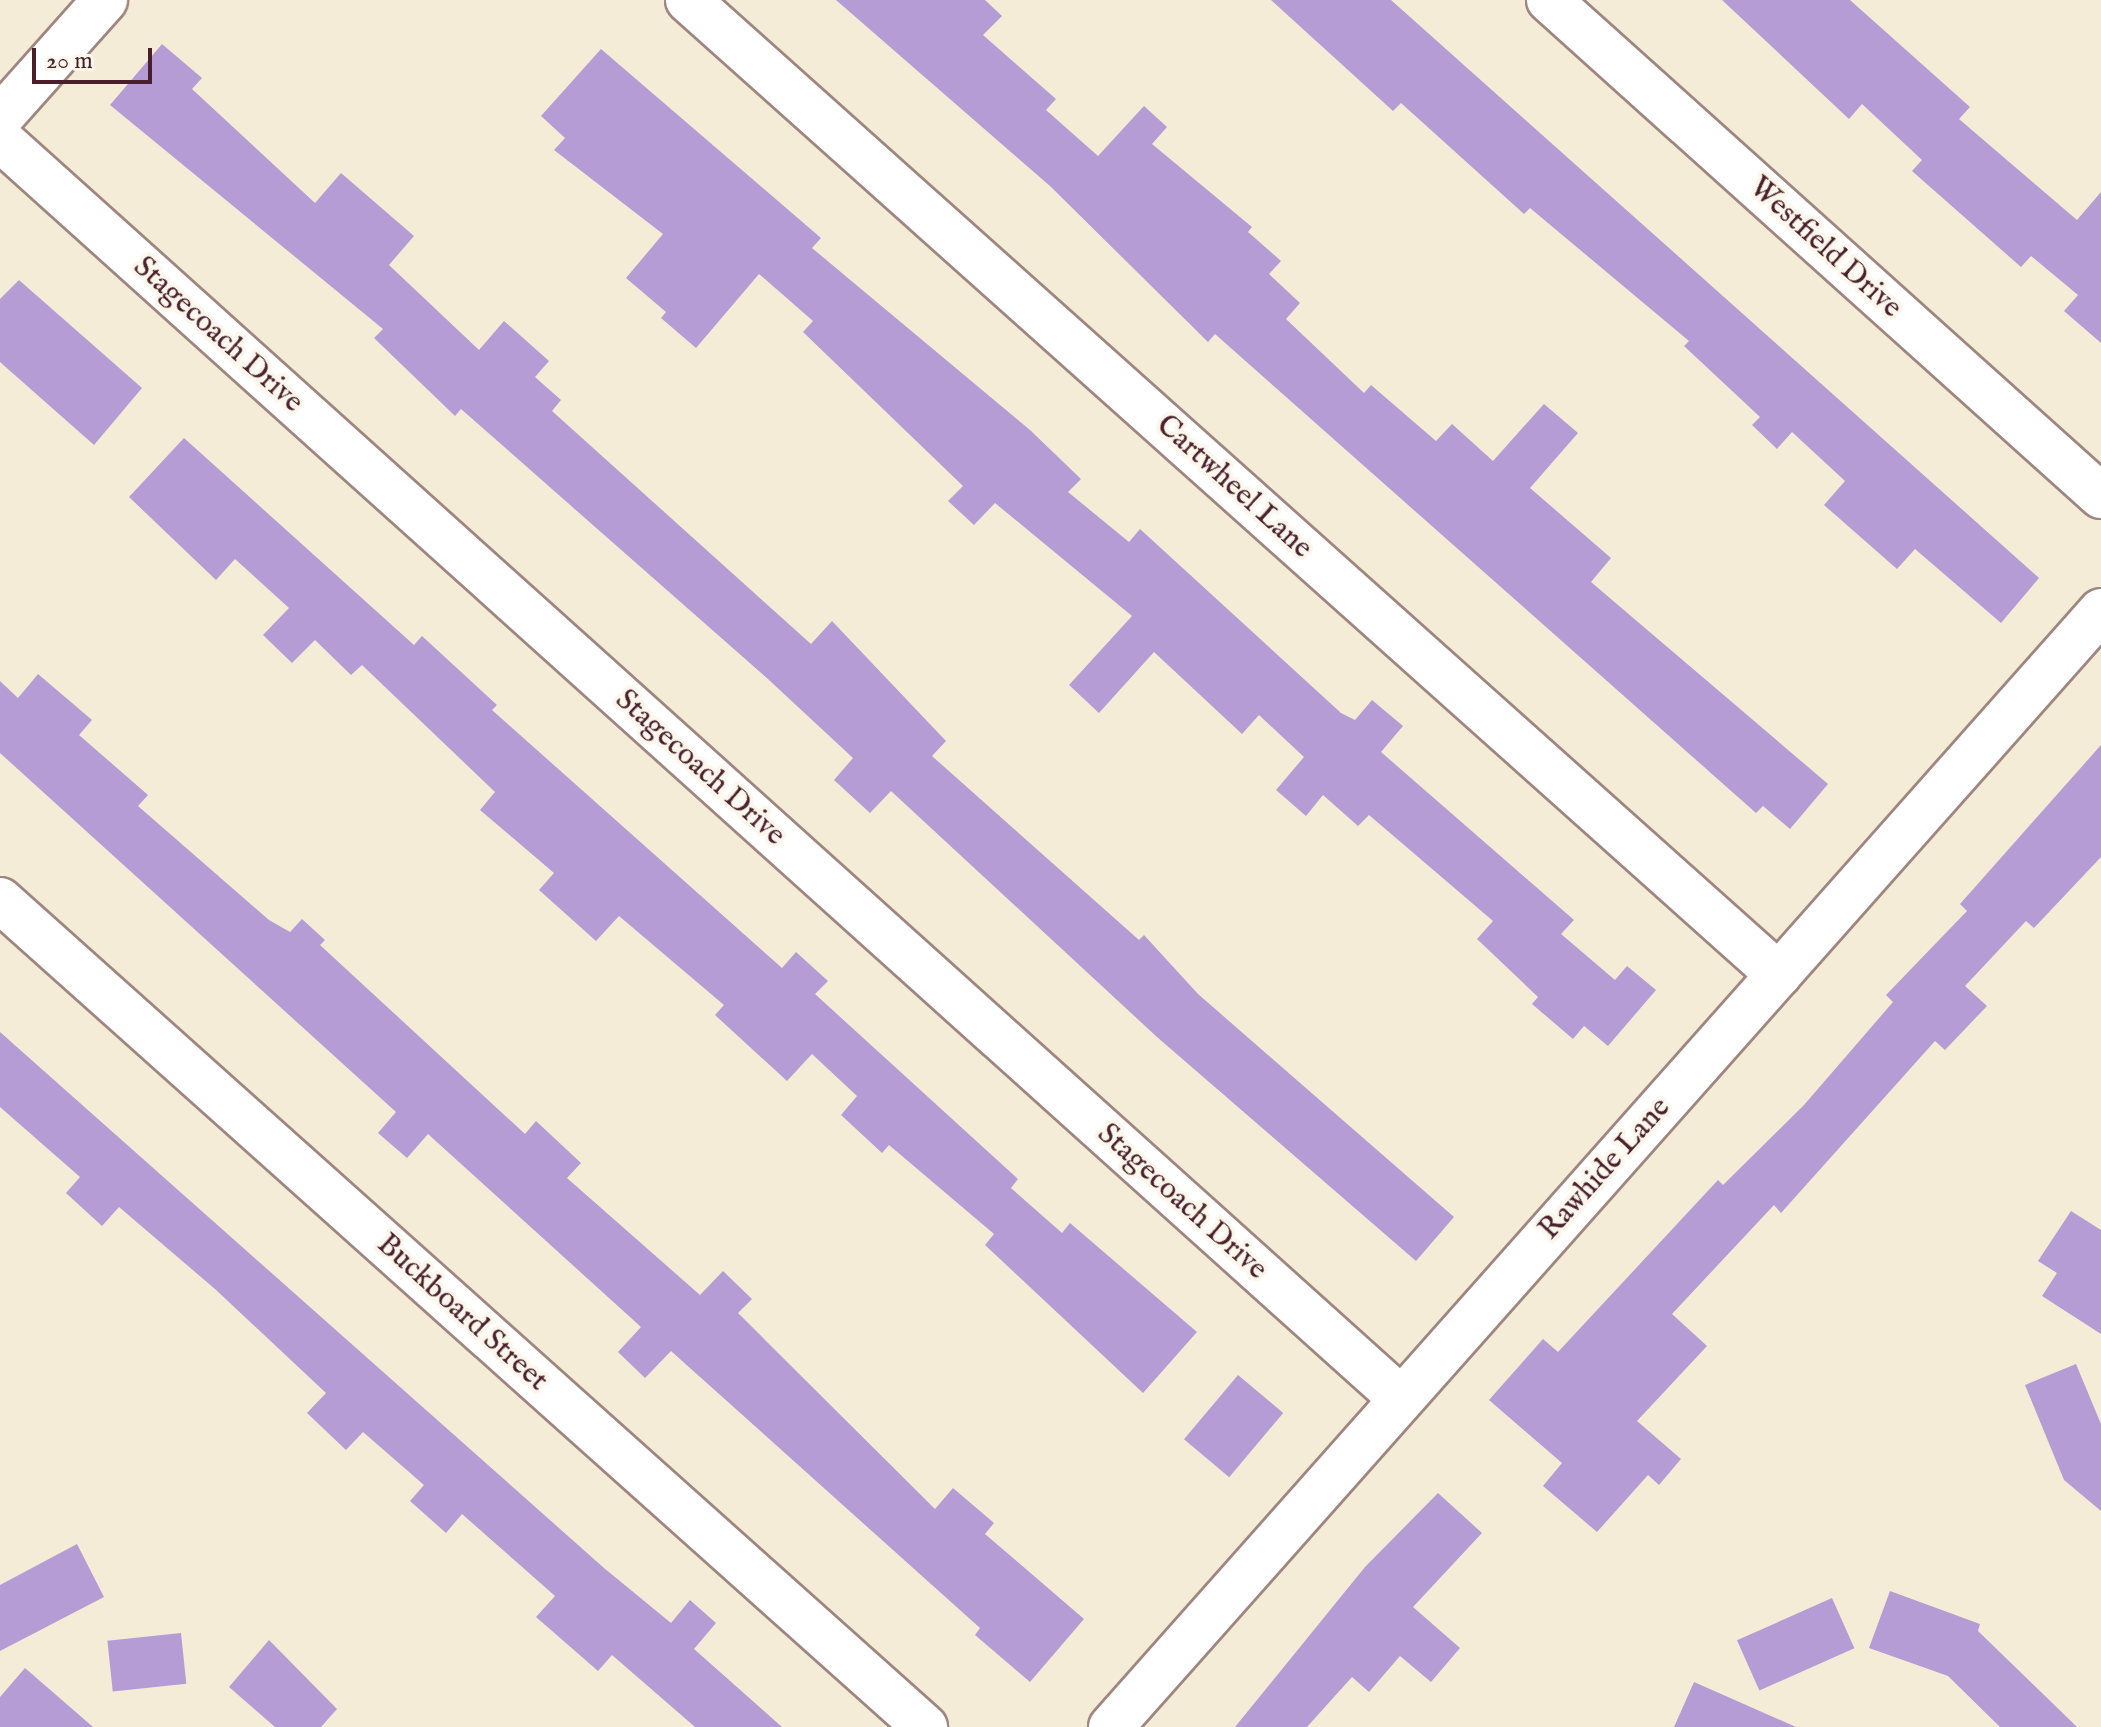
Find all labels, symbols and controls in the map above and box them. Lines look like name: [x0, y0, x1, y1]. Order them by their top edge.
scale bar: [36, 32, 156, 82]
text: 20 m: [46, 46, 93, 77]
street label: Westfield Drive: [1741, 170, 1909, 326]
street label: Stagecoach Drive: [126, 249, 310, 421]
street label: Cartwheel Lane: [1149, 408, 1319, 566]
street label: Stagecoach Drive: [608, 682, 792, 854]
street label: Rawhide Lane: [1532, 1090, 1678, 1248]
street label: Stagecoach Drive: [1090, 1116, 1274, 1288]
street label: Buckboard Street: [369, 1227, 555, 1399]

